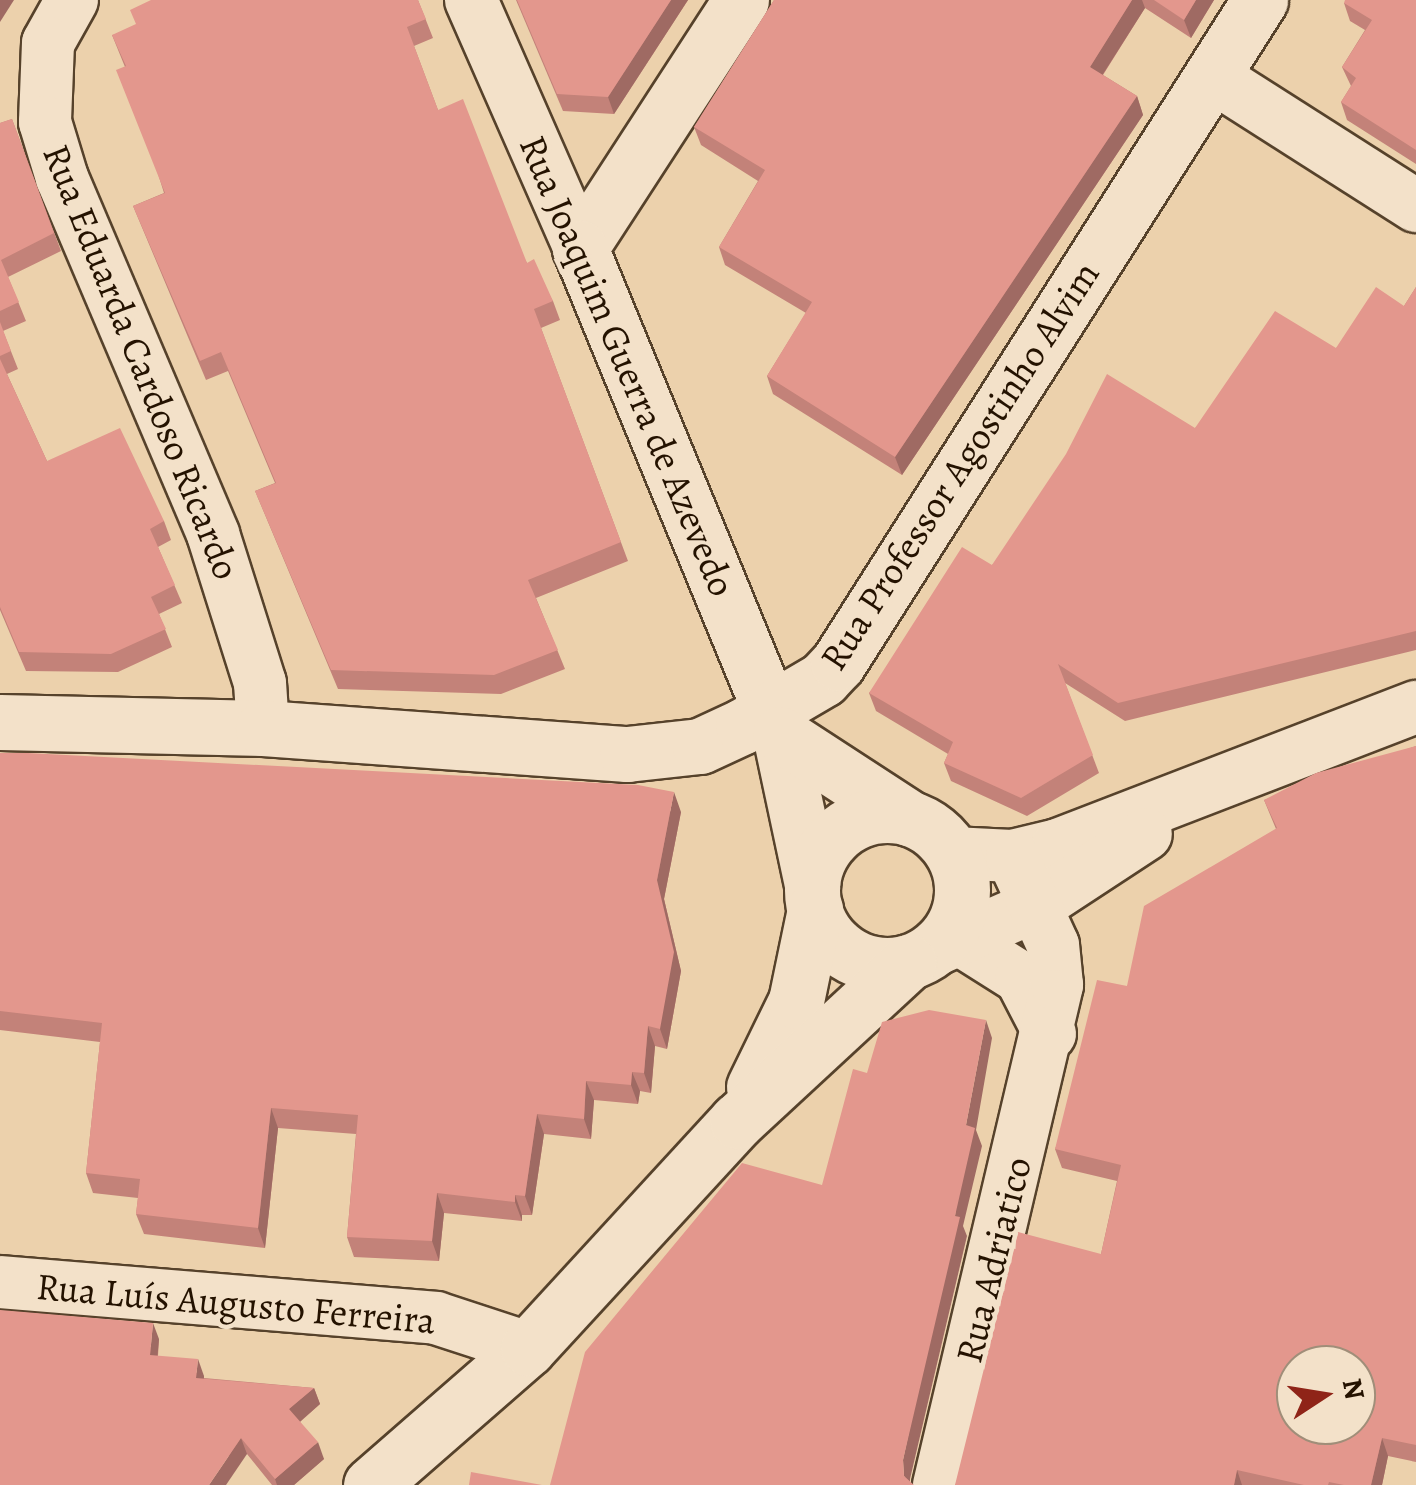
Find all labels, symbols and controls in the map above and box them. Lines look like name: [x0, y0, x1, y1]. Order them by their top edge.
street label: Rua Joaquim Guerra de Azevedo: [509, 129, 745, 603]
street label: Rua Eduarda Cardoso Ricardo: [33, 138, 249, 586]
street label: Rua Professor Agostinho Alvim: [811, 253, 1109, 679]
street label: Rua Adriatico: [946, 1152, 1042, 1368]
street label: Rua Luís Augusto Ferreira: [35, 1264, 437, 1344]
north arrow: [1276, 1345, 1376, 1445]
text: N: [1333, 1375, 1374, 1403]

